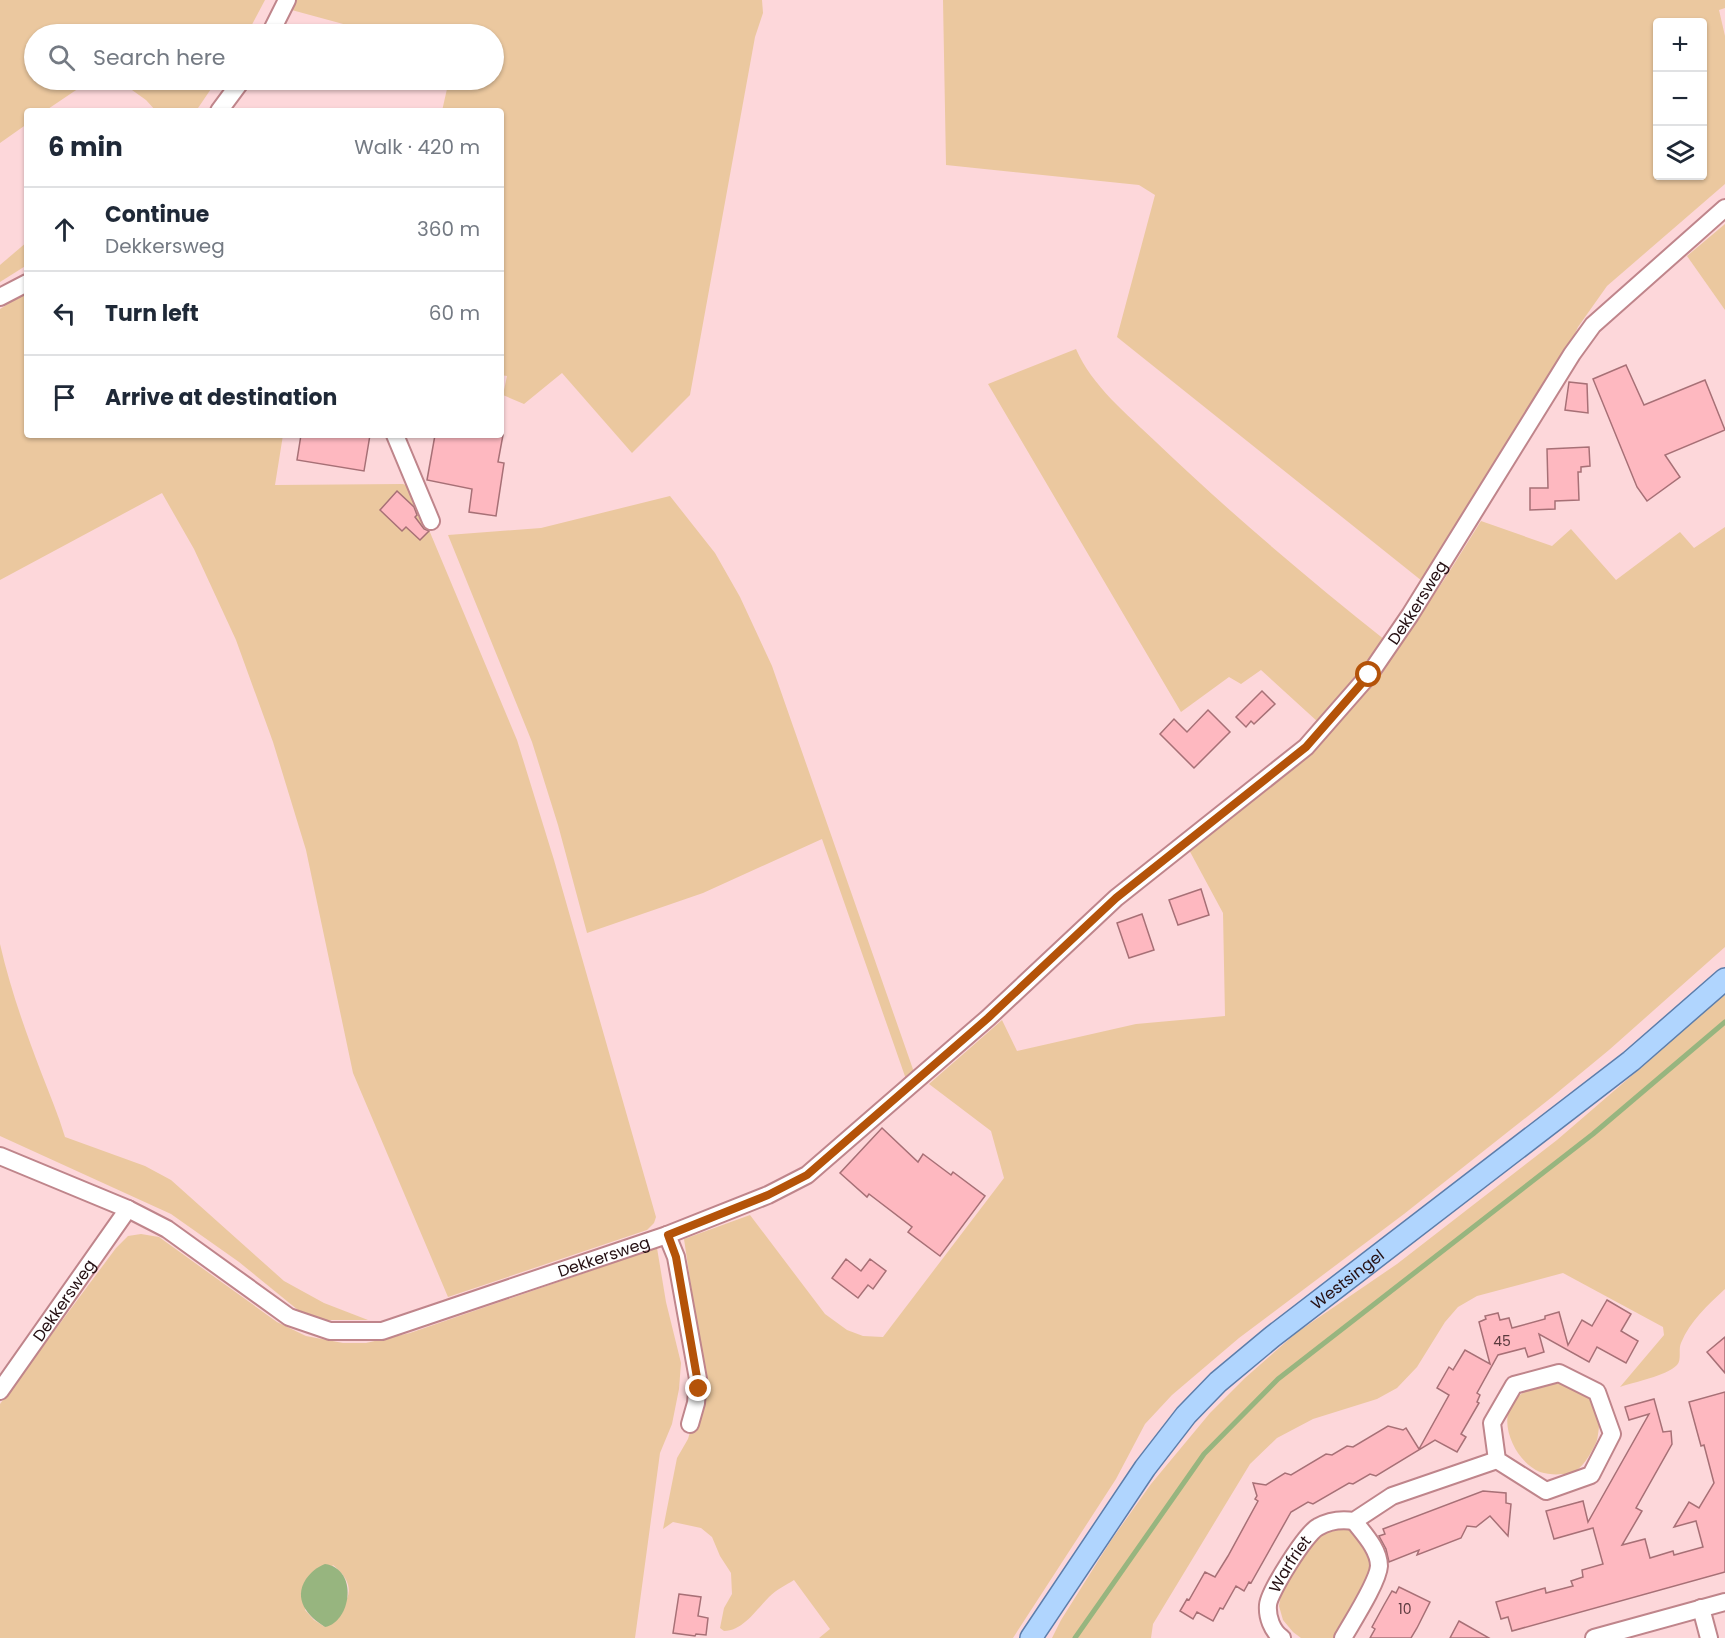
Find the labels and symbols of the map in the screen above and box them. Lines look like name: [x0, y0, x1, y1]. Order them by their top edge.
street label: Dekkersweg: [1382, 556, 1453, 649]
route start: [1355, 661, 1381, 687]
street label: Dekkersweg: [555, 1230, 653, 1283]
street label: Westsingel: [1306, 1243, 1389, 1315]
street label: Dekkersweg: [27, 1254, 101, 1346]
house number: 45: [1493, 1331, 1511, 1351]
route end: [685, 1375, 711, 1401]
street label: Warfriet: [1263, 1530, 1316, 1597]
house number: 10: [1398, 1599, 1412, 1619]

